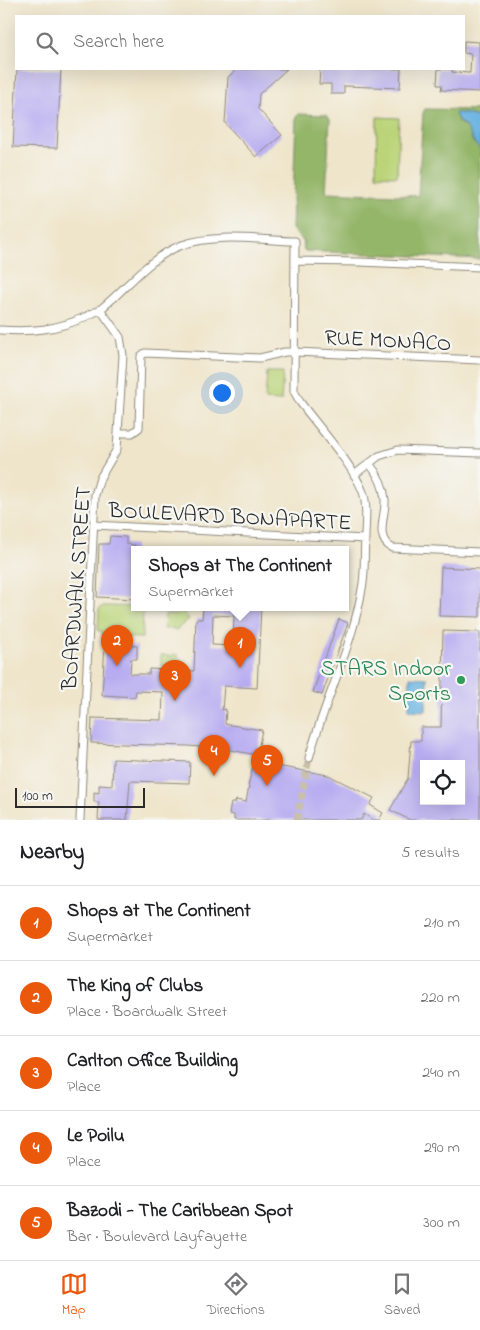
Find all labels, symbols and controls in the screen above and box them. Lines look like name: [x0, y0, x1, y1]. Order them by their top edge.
search box: [15, 15, 465, 70]
icon: search: [33, 29, 61, 57]
text: Search here: [73, 29, 164, 56]
street label: RUE MONACO: [324, 323, 452, 361]
your location: [209, 380, 235, 406]
street label: BOARDWALK STREET: [55, 485, 101, 692]
street label: BOULEVARD BONAPARTE: [107, 496, 352, 540]
popup: [131, 546, 349, 611]
text: Shops at The Continent: [148, 553, 332, 580]
text: Supermarket: [148, 580, 234, 604]
pin: 2: [101, 625, 133, 666]
pin: 1: [224, 627, 256, 668]
place label: STARS Indoor Sports: [321, 654, 451, 711]
pin: 3: [159, 660, 191, 701]
marker: STARS Indoor Sports: [455, 674, 467, 686]
pin: 4: [198, 735, 230, 776]
pin: 5: [251, 745, 283, 786]
map controls: [420, 760, 465, 805]
button: locate: [420, 760, 465, 805]
scale bar: [15, 785, 145, 808]
text: 100 m: [22, 786, 53, 807]
text: Nearby: [20, 838, 84, 868]
text: 5 results: [401, 841, 460, 865]
text: Shops at The Continent: [67, 898, 251, 925]
text: 1: [33, 911, 39, 935]
text: 210 m: [424, 911, 460, 935]
text: Supermarket: [67, 925, 153, 949]
text: The King of Clubs: [67, 973, 203, 1000]
text: 2: [32, 986, 40, 1010]
text: 220 m: [421, 986, 460, 1010]
text: Place · Boardwalk Street: [67, 1000, 227, 1024]
text: Carlton Office Building: [67, 1048, 238, 1075]
text: 3: [33, 1061, 39, 1085]
text: 240 m: [422, 1061, 460, 1085]
text: Place: [67, 1075, 101, 1099]
text: Le Poilu: [67, 1123, 124, 1150]
text: 4: [33, 1136, 39, 1160]
text: 290 m: [424, 1136, 460, 1160]
text: Place: [67, 1150, 101, 1174]
text: Bazodi - The Caribbean Spot: [67, 1198, 293, 1225]
text: 5: [31, 1211, 41, 1235]
text: 300 m: [423, 1211, 460, 1235]
text: Bar · Boulevard Layfayette: [67, 1225, 247, 1249]
tab: Map: [60, 1270, 88, 1321]
tab: Directions: [207, 1270, 265, 1321]
tab: Saved: [384, 1270, 420, 1321]

